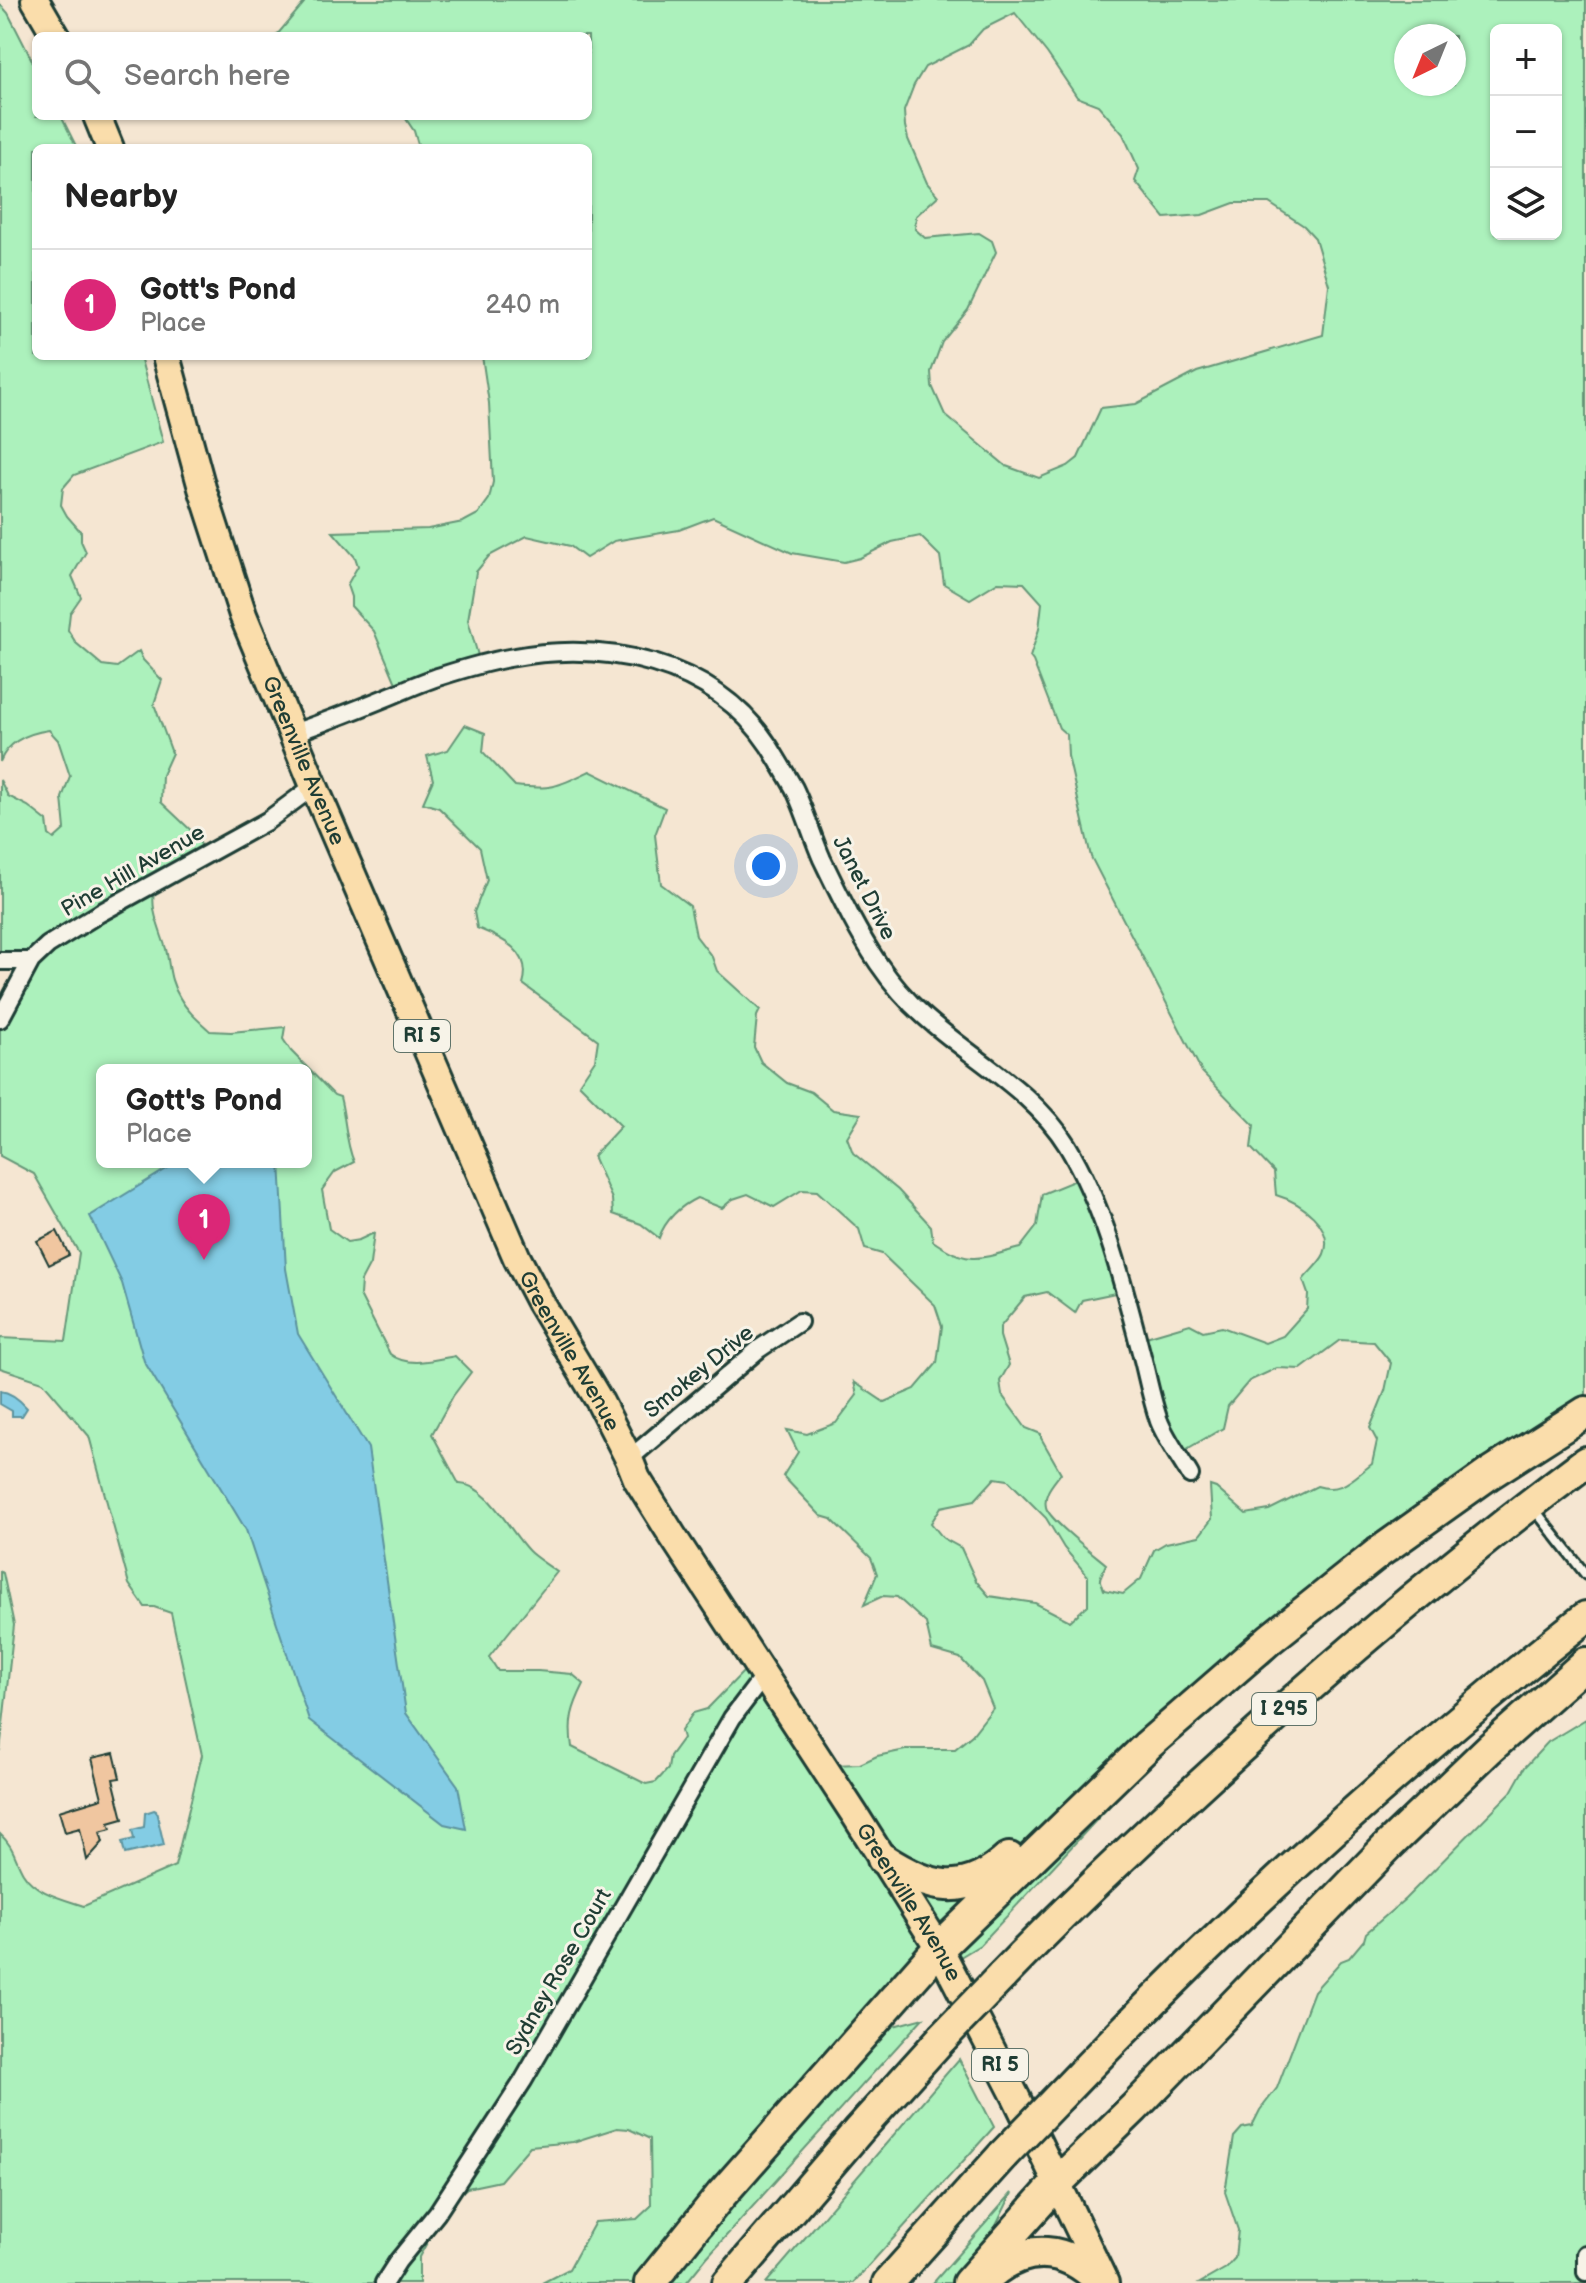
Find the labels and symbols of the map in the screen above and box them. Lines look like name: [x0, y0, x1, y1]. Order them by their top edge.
north arrow: [1394, 24, 1466, 96]
street label: Greenville Avenue: [256, 672, 351, 849]
street label: Pine Hill Avenue: [56, 819, 210, 923]
street label: Janet Drive: [826, 831, 902, 945]
your location: [746, 846, 786, 886]
road number: RI 5: [394, 1020, 450, 1052]
pin: 1: [178, 1194, 230, 1260]
street label: Greenville Avenue: [513, 1266, 626, 1436]
street label: Smokey Drive: [639, 1320, 759, 1424]
road number: I 295: [1252, 1693, 1316, 1725]
street label: Greenville Avenue: [850, 1818, 967, 1986]
street label: Sydney Rose Court: [500, 1884, 618, 2060]
road number: RI 5: [972, 2049, 1028, 2081]

